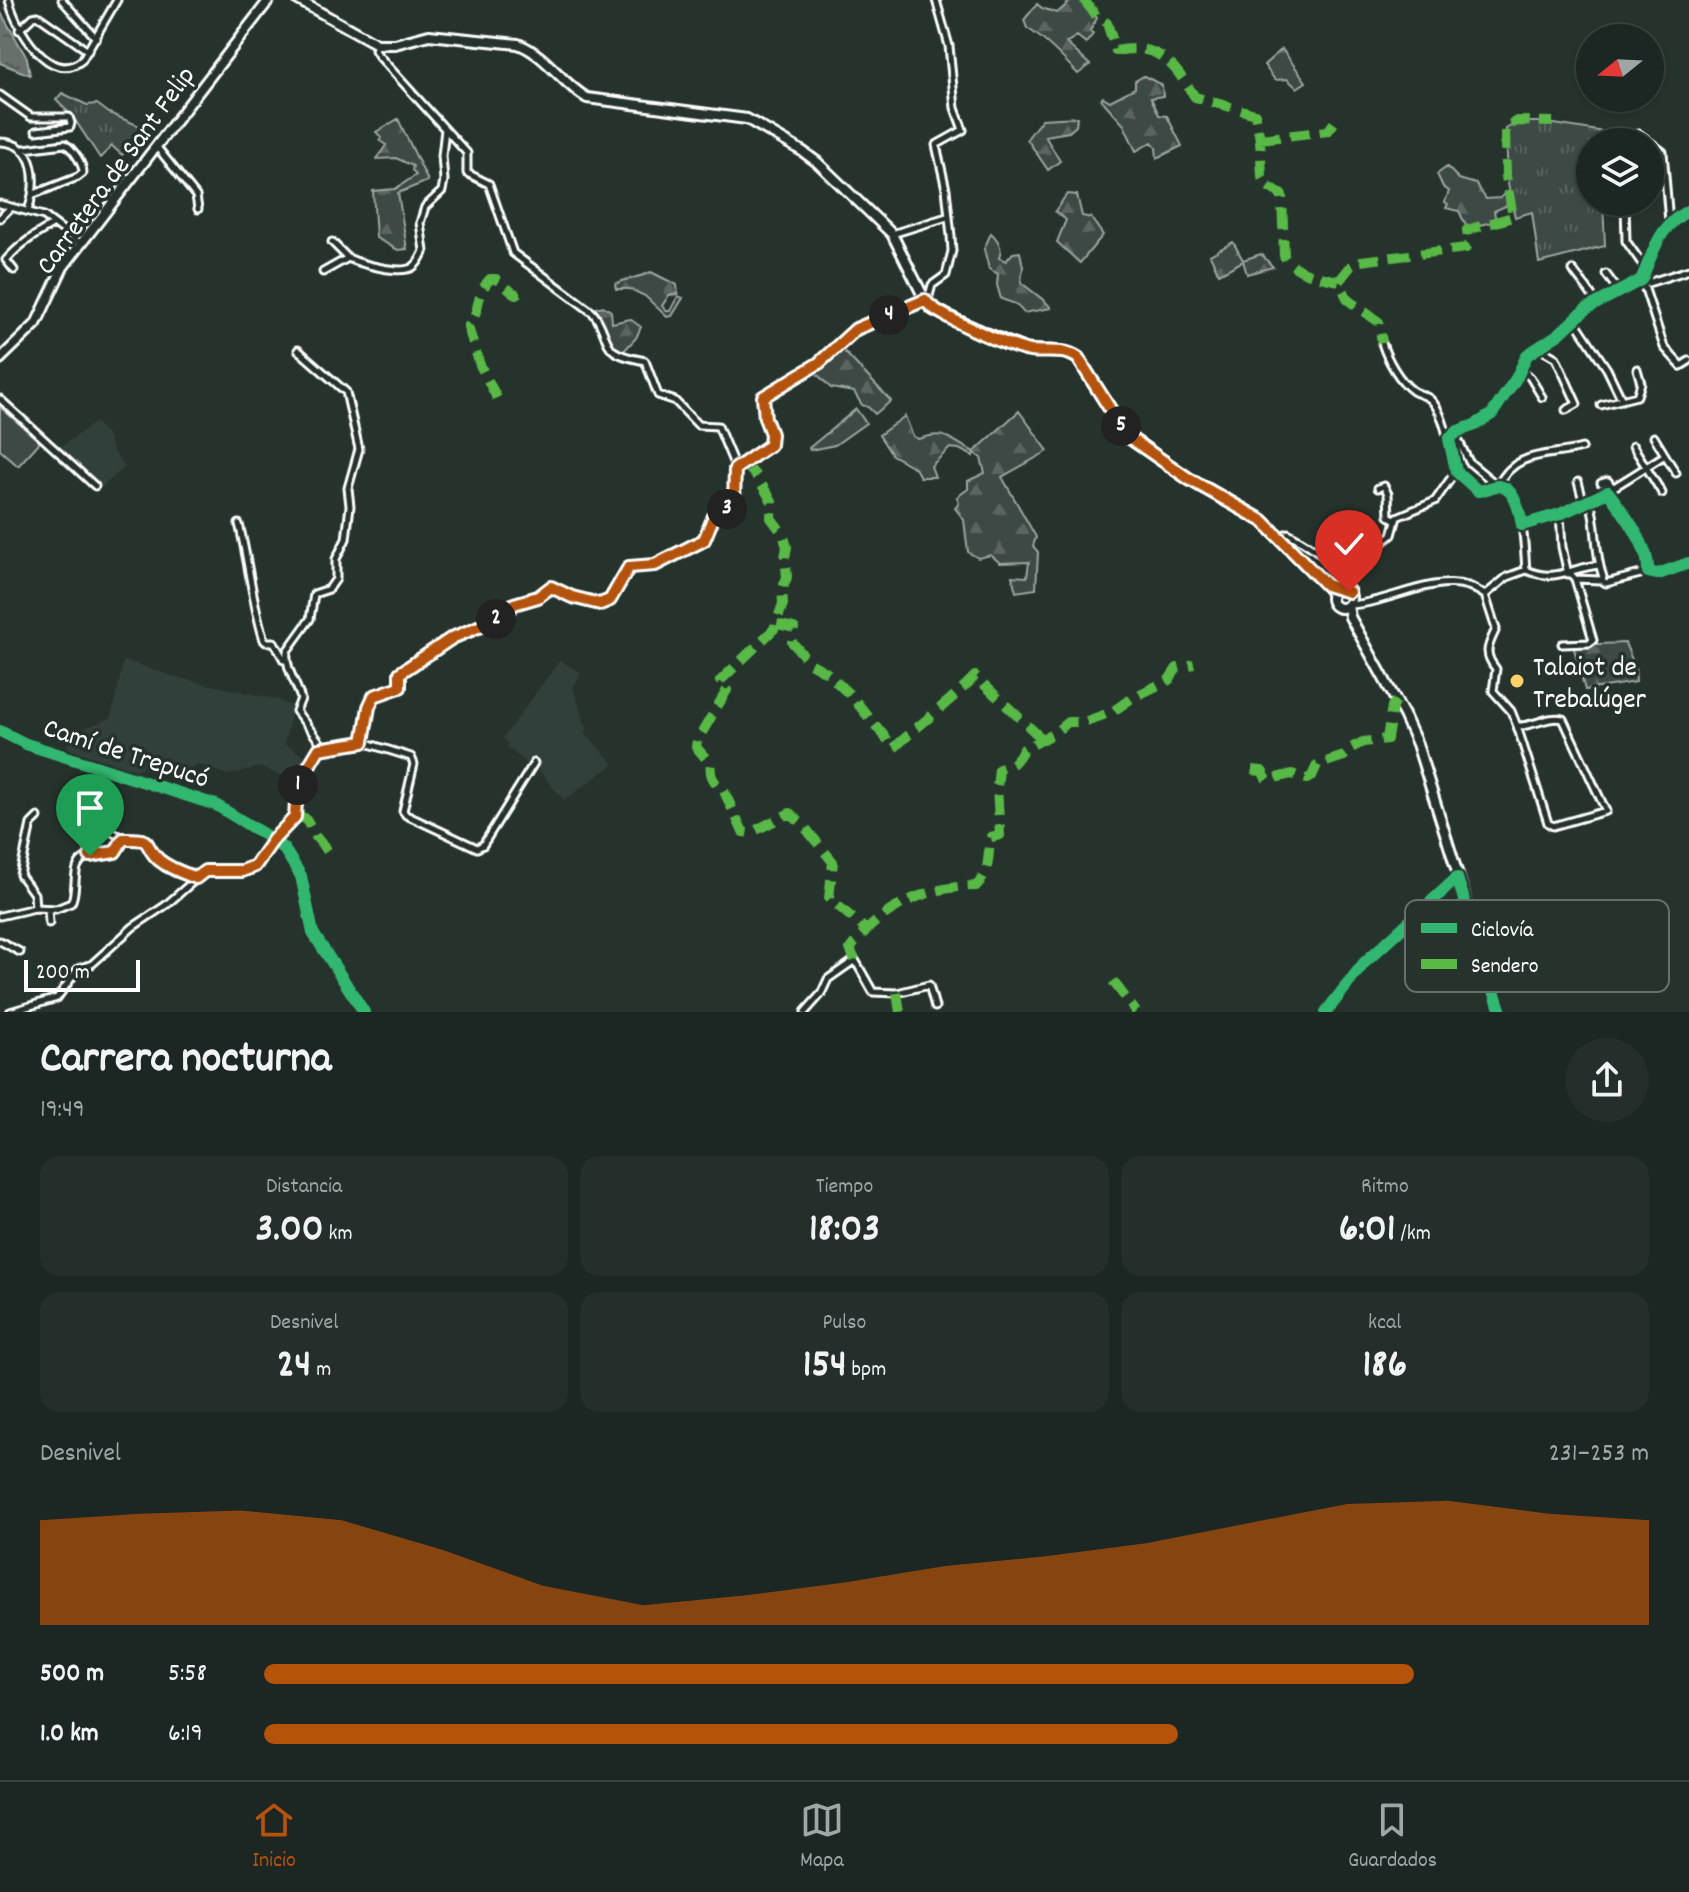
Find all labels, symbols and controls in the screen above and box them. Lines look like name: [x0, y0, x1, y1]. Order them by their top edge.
north arrow: [1576, 24, 1664, 112]
map controls: [1576, 24, 1664, 216]
street label: Carretera de Sant Felip: [29, 59, 207, 284]
button: layers: [1576, 128, 1664, 216]
pin: 4: [869, 295, 909, 335]
text: 4: [884, 299, 894, 330]
pin: 5: [1101, 406, 1141, 446]
text: 5: [1116, 410, 1126, 441]
pin: 3: [707, 489, 747, 529]
text: 3: [722, 493, 732, 524]
pin: [1315, 510, 1383, 592]
icon: check: [1327, 522, 1371, 566]
pin: 2: [476, 599, 516, 639]
text: 2: [491, 603, 501, 634]
place label: Talaiot de Trebalúger: [1533, 650, 1646, 722]
marker: Talaiot de Trebalúger: [1508, 672, 1526, 690]
street label: Camí de Trepucó: [37, 710, 214, 801]
pin: 1: [278, 765, 318, 805]
text: 1: [296, 769, 300, 800]
pin: [56, 774, 124, 856]
icon: arrive: [68, 786, 112, 830]
legend: [1405, 900, 1669, 992]
text: Ciclovía: [1471, 916, 1534, 947]
text: Sendero: [1471, 952, 1539, 983]
scale bar: [24, 956, 140, 992]
text: 200 m: [36, 958, 90, 989]
text: Carrera nocturna: [40, 1030, 332, 1093]
button: share: [1565, 1038, 1649, 1122]
text: 19:49: [40, 1092, 85, 1129]
text: Distancia: [266, 1172, 342, 1203]
text: Tiempo: [816, 1172, 873, 1203]
text: Ritmo: [1361, 1172, 1409, 1203]
text: 3.00: [256, 1203, 324, 1260]
text: 18:03: [809, 1203, 880, 1260]
text: 6:01: [1339, 1203, 1396, 1260]
text: km: [324, 1219, 353, 1250]
text: /km: [1396, 1219, 1431, 1250]
text: Desnivel: [270, 1308, 338, 1339]
text: Pulso: [823, 1308, 866, 1339]
text: kcal: [1368, 1308, 1402, 1339]
text: 24: [277, 1339, 311, 1396]
text: 154: [803, 1339, 847, 1396]
text: 186: [1363, 1339, 1407, 1396]
text: m: [311, 1355, 331, 1386]
text: bpm: [847, 1355, 886, 1386]
text: Desnivel: [40, 1436, 121, 1473]
text: 231–253 m: [1549, 1436, 1649, 1473]
text: 500 m: [40, 1656, 104, 1693]
text: 5:58: [168, 1656, 207, 1693]
text: 1.0 km: [40, 1716, 99, 1753]
text: 6:19: [168, 1716, 203, 1753]
tab: Inicio: [252, 1798, 296, 1877]
tab: Mapa: [800, 1798, 844, 1877]
tab: Guardados: [1348, 1798, 1437, 1877]

